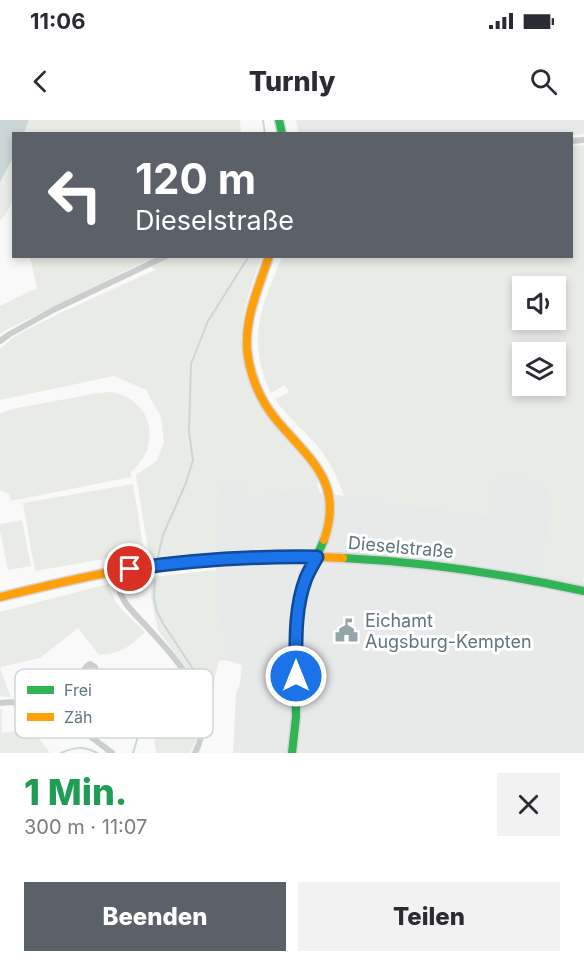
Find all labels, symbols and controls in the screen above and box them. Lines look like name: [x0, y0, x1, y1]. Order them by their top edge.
text: 11:06: [30, 8, 85, 34]
icon: back: [24, 65, 57, 98]
text: Turnly: [249, 65, 335, 98]
icon: search: [527, 65, 560, 98]
text: 120 m: [135, 153, 256, 204]
icon: left: [36, 156, 114, 234]
text: Dieselstraße: [135, 204, 294, 237]
map controls: [512, 276, 566, 396]
button: sound: [512, 276, 566, 330]
button: layers: [512, 342, 566, 396]
street label: Dieselstraße: [347, 532, 455, 562]
pin: [104, 543, 155, 594]
icon: arrive: [113, 552, 146, 585]
place label: Eichamt Augsburg-Kempten: [365, 610, 532, 652]
public building icon: Eichamt Augsburg-Kempten: [334, 617, 360, 643]
position arrow: [264, 644, 328, 708]
legend: [15, 669, 213, 738]
text: Frei: [64, 680, 92, 700]
text: Zäh: [64, 707, 93, 727]
text: 1 Min.: [24, 770, 127, 814]
button: close: [497, 773, 560, 836]
text: 300 m · 11:07: [24, 815, 147, 839]
button: Beenden: [24, 882, 286, 951]
button: Teilen: [298, 882, 560, 951]

